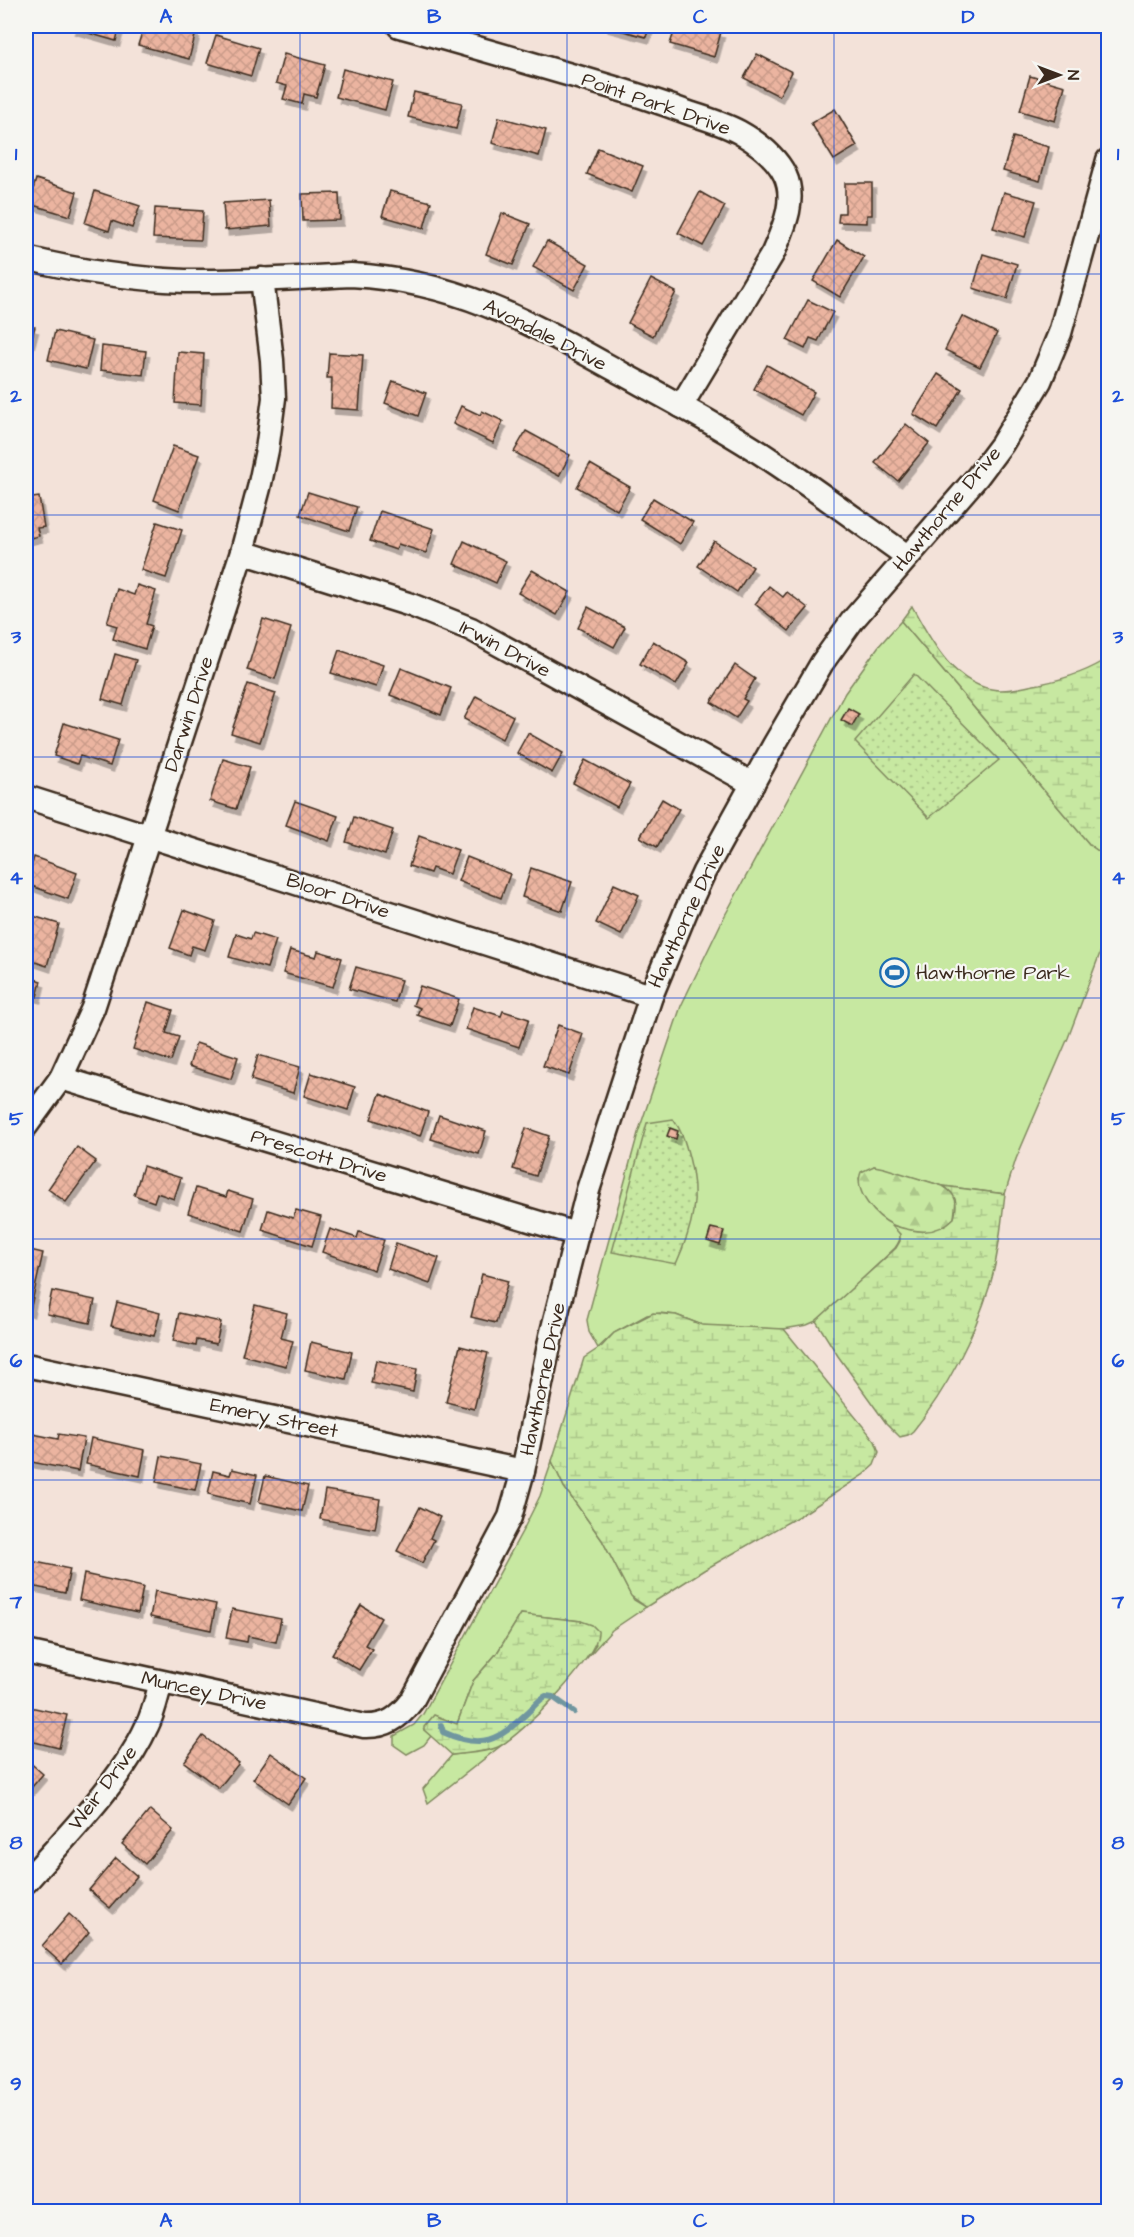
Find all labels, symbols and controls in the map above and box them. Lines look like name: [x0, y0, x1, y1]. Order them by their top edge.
text: A: [160, 3, 173, 31]
text: B: [427, 3, 442, 31]
text: C: [693, 3, 708, 31]
text: D: [962, 3, 975, 31]
north arrow: [1029, 45, 1089, 105]
street label: Point Park Drive: [578, 65, 734, 143]
text: N: [1062, 70, 1084, 80]
text: 1: [15, 140, 18, 168]
text: 1: [1117, 140, 1120, 168]
street label: Avondale Drive: [478, 292, 612, 378]
text: 2: [9, 382, 22, 410]
text: 2: [1111, 382, 1124, 410]
street label: Hawthorne Drive: [886, 440, 1008, 578]
street label: Irwin Drive: [455, 613, 556, 685]
text: 3: [10, 623, 22, 651]
text: 3: [1112, 623, 1124, 651]
street label: Darwin Drive: [157, 653, 221, 775]
street label: Hawthorne Drive: [641, 839, 733, 993]
text: 4: [9, 864, 23, 892]
text: 4: [1111, 864, 1125, 892]
street label: Bloor Drive: [283, 866, 393, 926]
sports icon: Hawthorne Park: [879, 957, 911, 989]
place label: Hawthorne Park: [916, 959, 1070, 987]
text: 5: [9, 1105, 24, 1133]
text: 5: [1111, 1105, 1126, 1133]
street label: Prescott Drive: [248, 1122, 391, 1190]
street label: Hawthorne Drive: [513, 1300, 573, 1458]
text: 6: [10, 1347, 23, 1375]
text: 6: [1112, 1347, 1125, 1375]
street label: Emery Street: [207, 1391, 340, 1446]
text: 7: [9, 1588, 23, 1616]
text: 7: [1111, 1588, 1125, 1616]
street label: Muncey Drive: [139, 1664, 269, 1719]
street label: Weir Drive: [62, 1740, 144, 1836]
text: 8: [10, 1829, 23, 1857]
text: 8: [1112, 1829, 1125, 1857]
text: 9: [10, 2070, 22, 2098]
text: 9: [1112, 2070, 1124, 2098]
text: A: [160, 2207, 173, 2235]
text: B: [427, 2207, 442, 2235]
text: C: [693, 2207, 708, 2235]
text: D: [962, 2207, 975, 2235]

